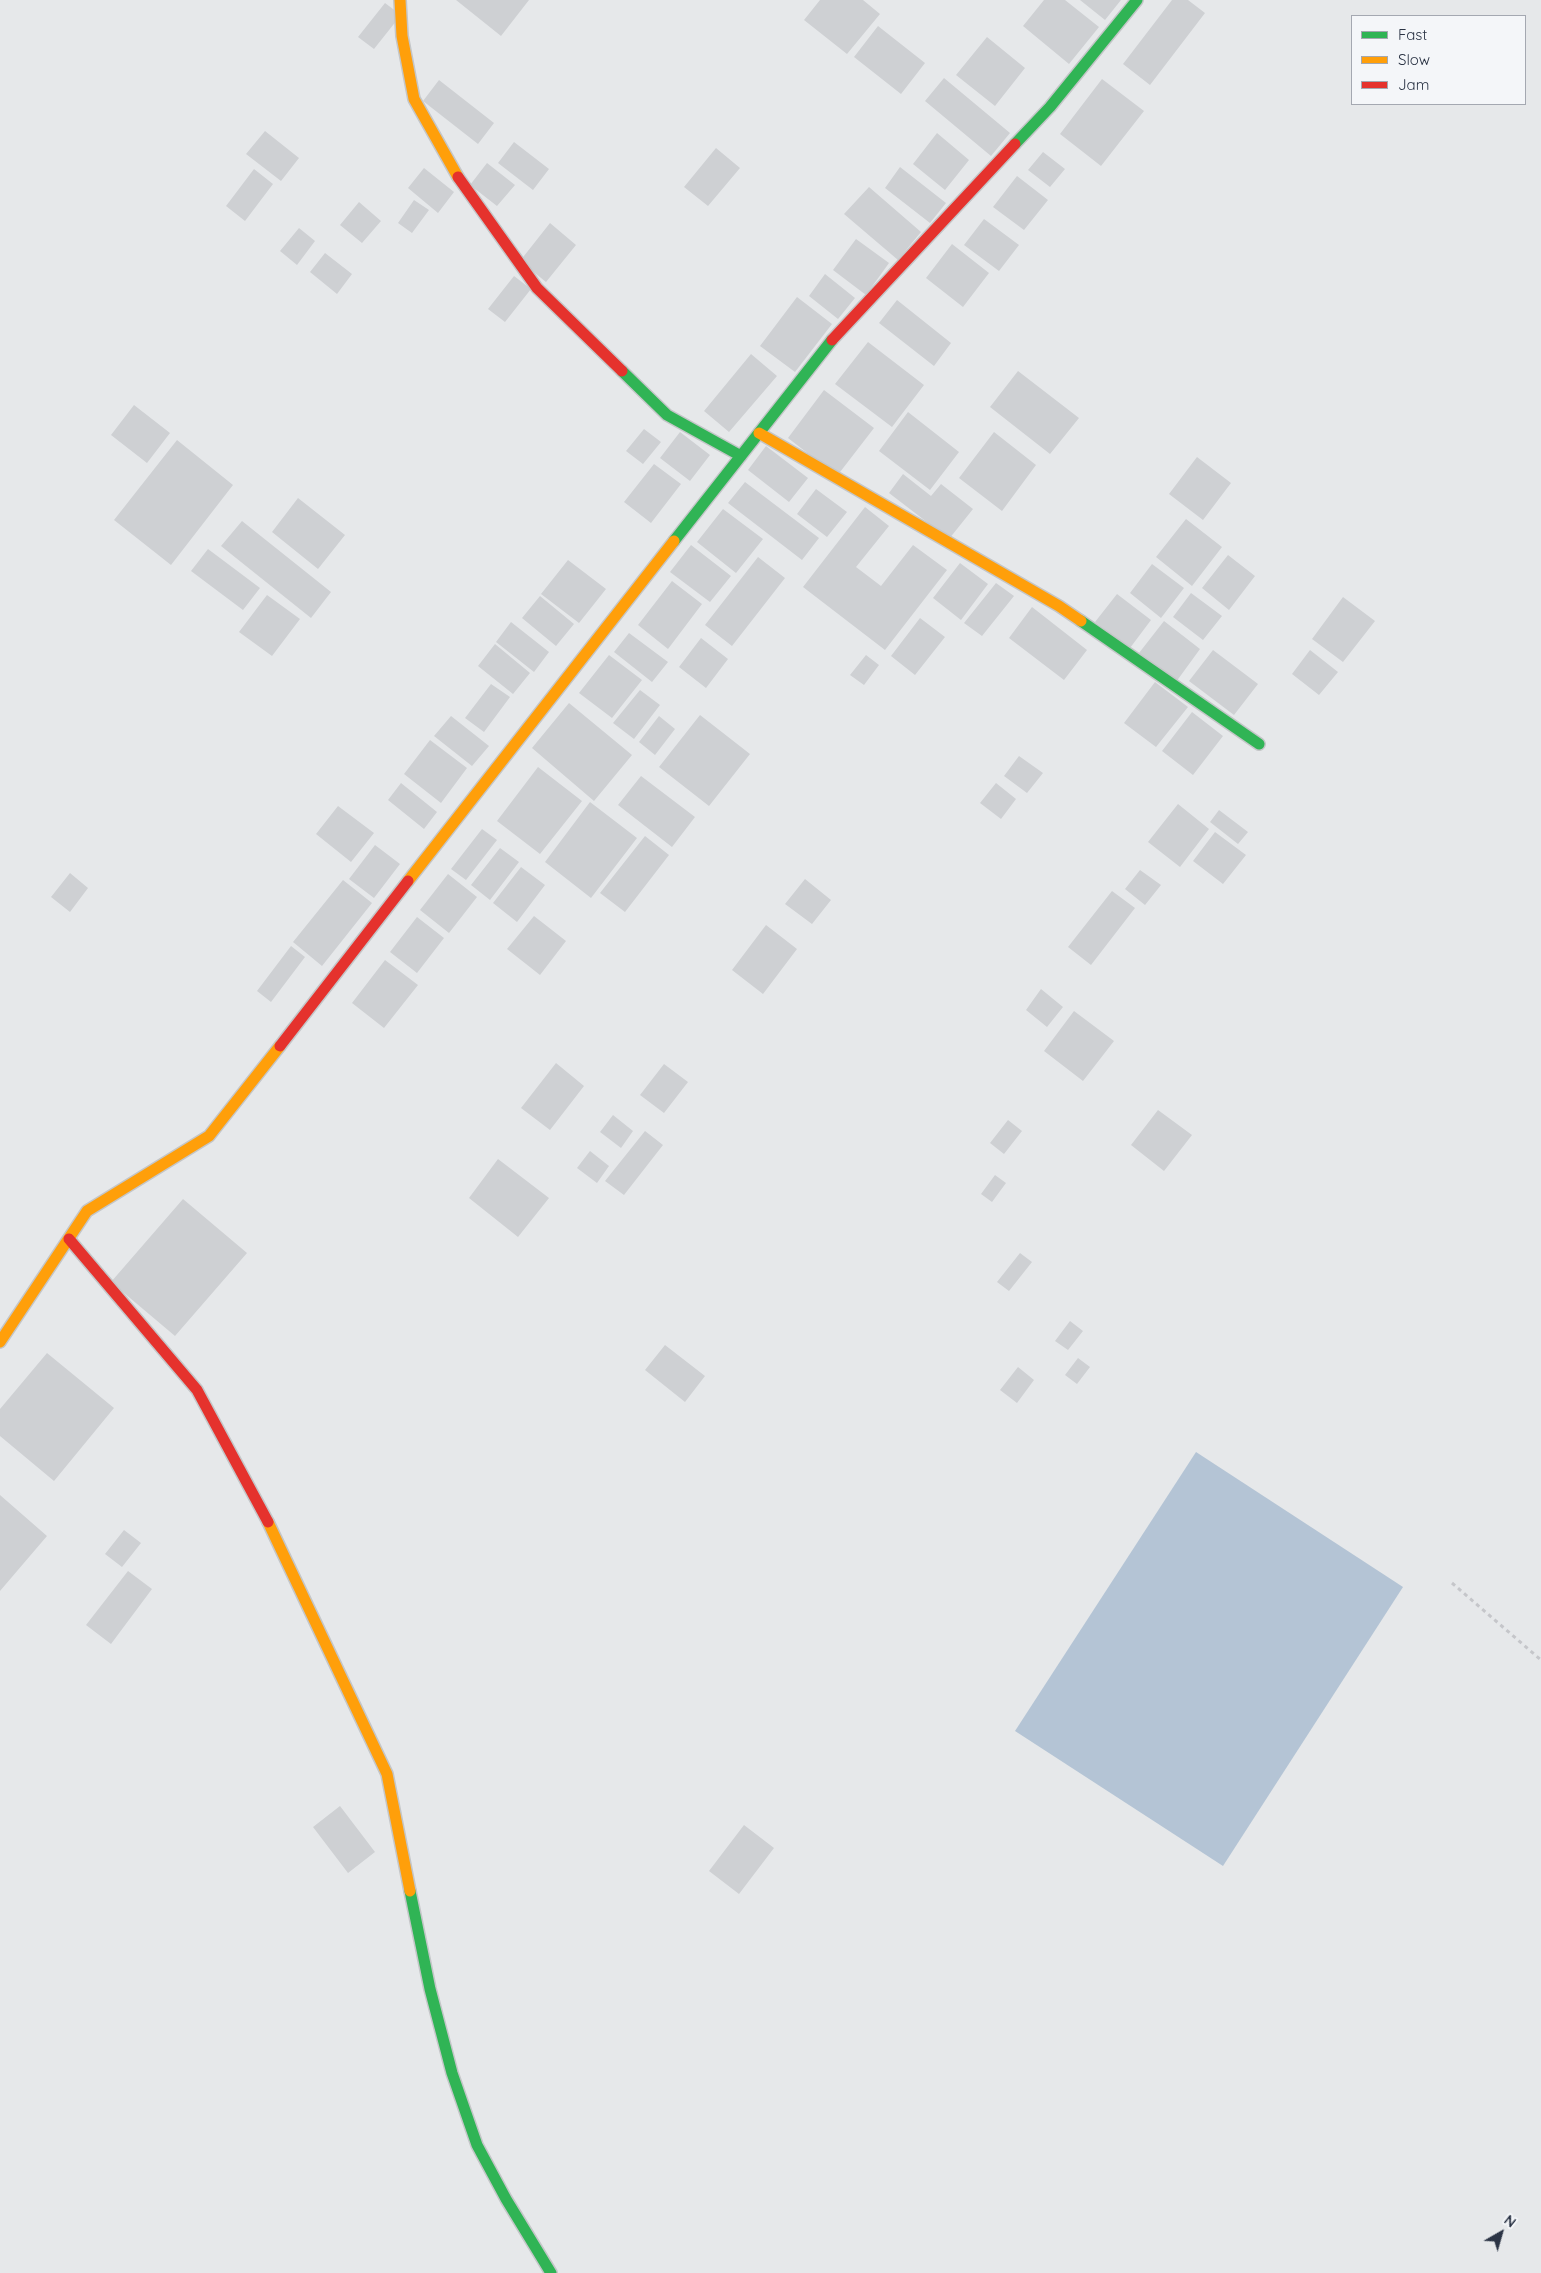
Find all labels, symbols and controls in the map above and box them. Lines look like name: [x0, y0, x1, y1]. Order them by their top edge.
legend: [1351, 15, 1526, 105]
text: Fast: [1398, 25, 1427, 44]
text: Slow: [1398, 50, 1430, 69]
text: Jam: [1398, 75, 1429, 94]
north arrow: [1476, 2208, 1526, 2258]
text: N: [1501, 2211, 1520, 2231]

